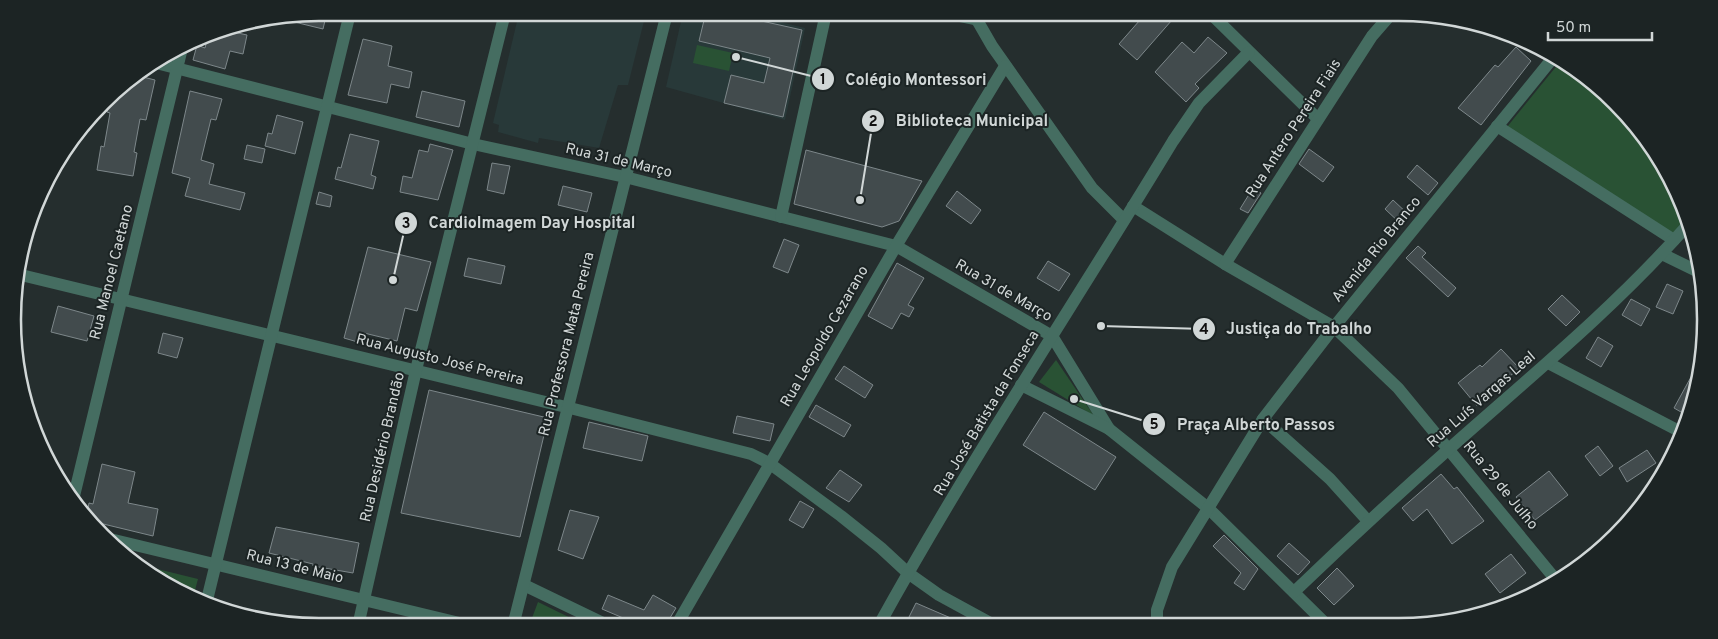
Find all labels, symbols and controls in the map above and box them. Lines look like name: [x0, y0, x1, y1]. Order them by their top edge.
scale bar: [1548, 10, 1652, 42]
text: 50 m: [1556, 19, 1591, 38]
street label: Rua Antero Pereira Fiais: [1242, 56, 1346, 202]
callout: Colégio Montessori: [810, 64, 996, 95]
text: 1: [820, 71, 826, 90]
text: Colégio Montessori: [845, 71, 987, 91]
callout: Biblioteca Municipal: [861, 105, 1058, 136]
text: Biblioteca Municipal: [896, 112, 1048, 132]
text: 2: [868, 113, 878, 132]
street label: Rua 31 de Março: [563, 140, 674, 183]
street label: Avenida Rio Branco: [1329, 193, 1426, 307]
street label: Rua Manoel Caetano: [86, 203, 138, 342]
callout: CardioImagem Day Hospital: [394, 207, 646, 238]
text: CardioImagem Day Hospital: [429, 214, 635, 234]
text: 3: [402, 215, 411, 234]
street label: Rua Professora Mata Pereira: [535, 250, 600, 438]
street label: Rua 31 de Março: [951, 256, 1055, 327]
street label: Rua Leopoldo Cezarano: [777, 263, 874, 411]
callout: Justiça do Trabalho: [1191, 313, 1382, 344]
text: Justiça do Trabalho: [1226, 320, 1372, 340]
text: 4: [1199, 321, 1209, 340]
street label: Rua José Batista da Fonseca: [930, 328, 1044, 500]
street label: Rua Augusto José Pereira: [354, 330, 525, 390]
street label: Rua Luís Vargas Leal: [1424, 348, 1540, 453]
street label: Rua Desidério Brandão: [357, 370, 410, 524]
callout: Praça Alberto Passos: [1141, 409, 1345, 440]
text: 5: [1149, 416, 1159, 435]
text: Praça Alberto Passos: [1177, 416, 1335, 436]
street label: Rua 29 de Julho: [1458, 438, 1542, 534]
street label: Rua 13 de Maio: [244, 546, 345, 589]

